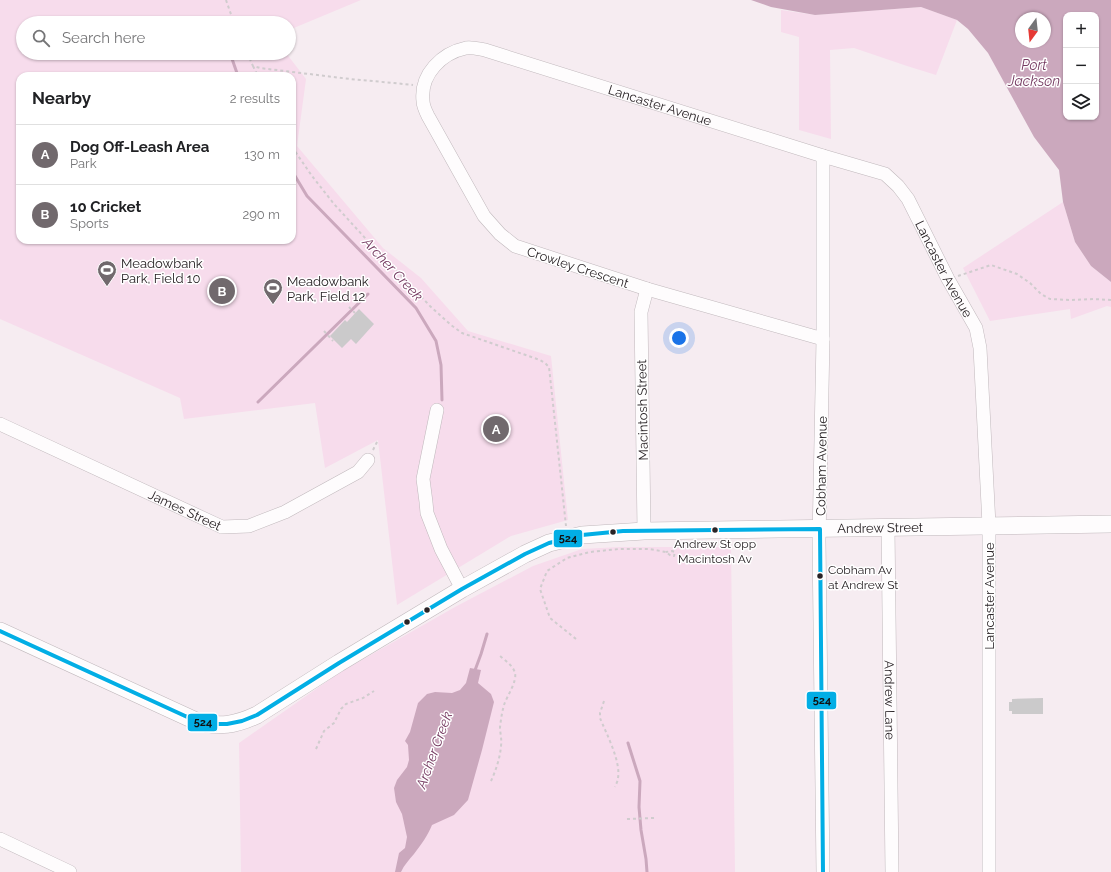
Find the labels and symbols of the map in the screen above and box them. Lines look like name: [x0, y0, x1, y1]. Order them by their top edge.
north arrow: [1015, 12, 1051, 48]
water label: Port Jackson: [1007, 57, 1060, 89]
street label: Lancaster Avenue: [606, 82, 714, 129]
street label: Lancaster Avenue: [912, 218, 976, 321]
water label: Archer Creek: [359, 233, 427, 304]
street label: Crowley Crescent: [525, 244, 631, 291]
place label: Meadowbank Park, Field 10: [121, 256, 203, 286]
sports icon: Meadowbank Park, Field 10: [96, 259, 118, 287]
place label: Meadowbank Park, Field 12: [287, 274, 369, 304]
pin: B: [209, 276, 235, 306]
sports icon: Meadowbank Park, Field 12: [262, 277, 284, 305]
your location: [669, 328, 689, 348]
street label: Macintosh Street: [634, 359, 651, 461]
pin: A: [483, 414, 509, 444]
street label: Cobham Avenue: [813, 416, 830, 516]
street label: James Street: [146, 487, 224, 534]
street label: Andrew Street: [837, 520, 924, 536]
marker: Andrew St opp Macintosh Av: [710, 525, 720, 535]
unlabelled marker: [608, 527, 618, 537]
line badge: 524: [553, 529, 583, 548]
text: 524: [559, 532, 577, 545]
place label: Andrew St opp Macintosh Av: [674, 537, 756, 566]
street label: Lancaster Avenue: [982, 542, 997, 650]
place label: Cobham Av at Andrew St: [828, 563, 898, 592]
marker: Cobham Av at Andrew St: [815, 571, 825, 581]
unlabelled marker: [422, 605, 432, 615]
unlabelled marker: [402, 617, 412, 627]
street label: Andrew Lane: [882, 660, 897, 740]
line badge: 524: [806, 691, 837, 710]
text: 524: [813, 694, 831, 707]
water label: Archer Creek: [412, 709, 455, 792]
line badge: 524: [187, 713, 218, 732]
text: 524: [194, 716, 212, 729]

